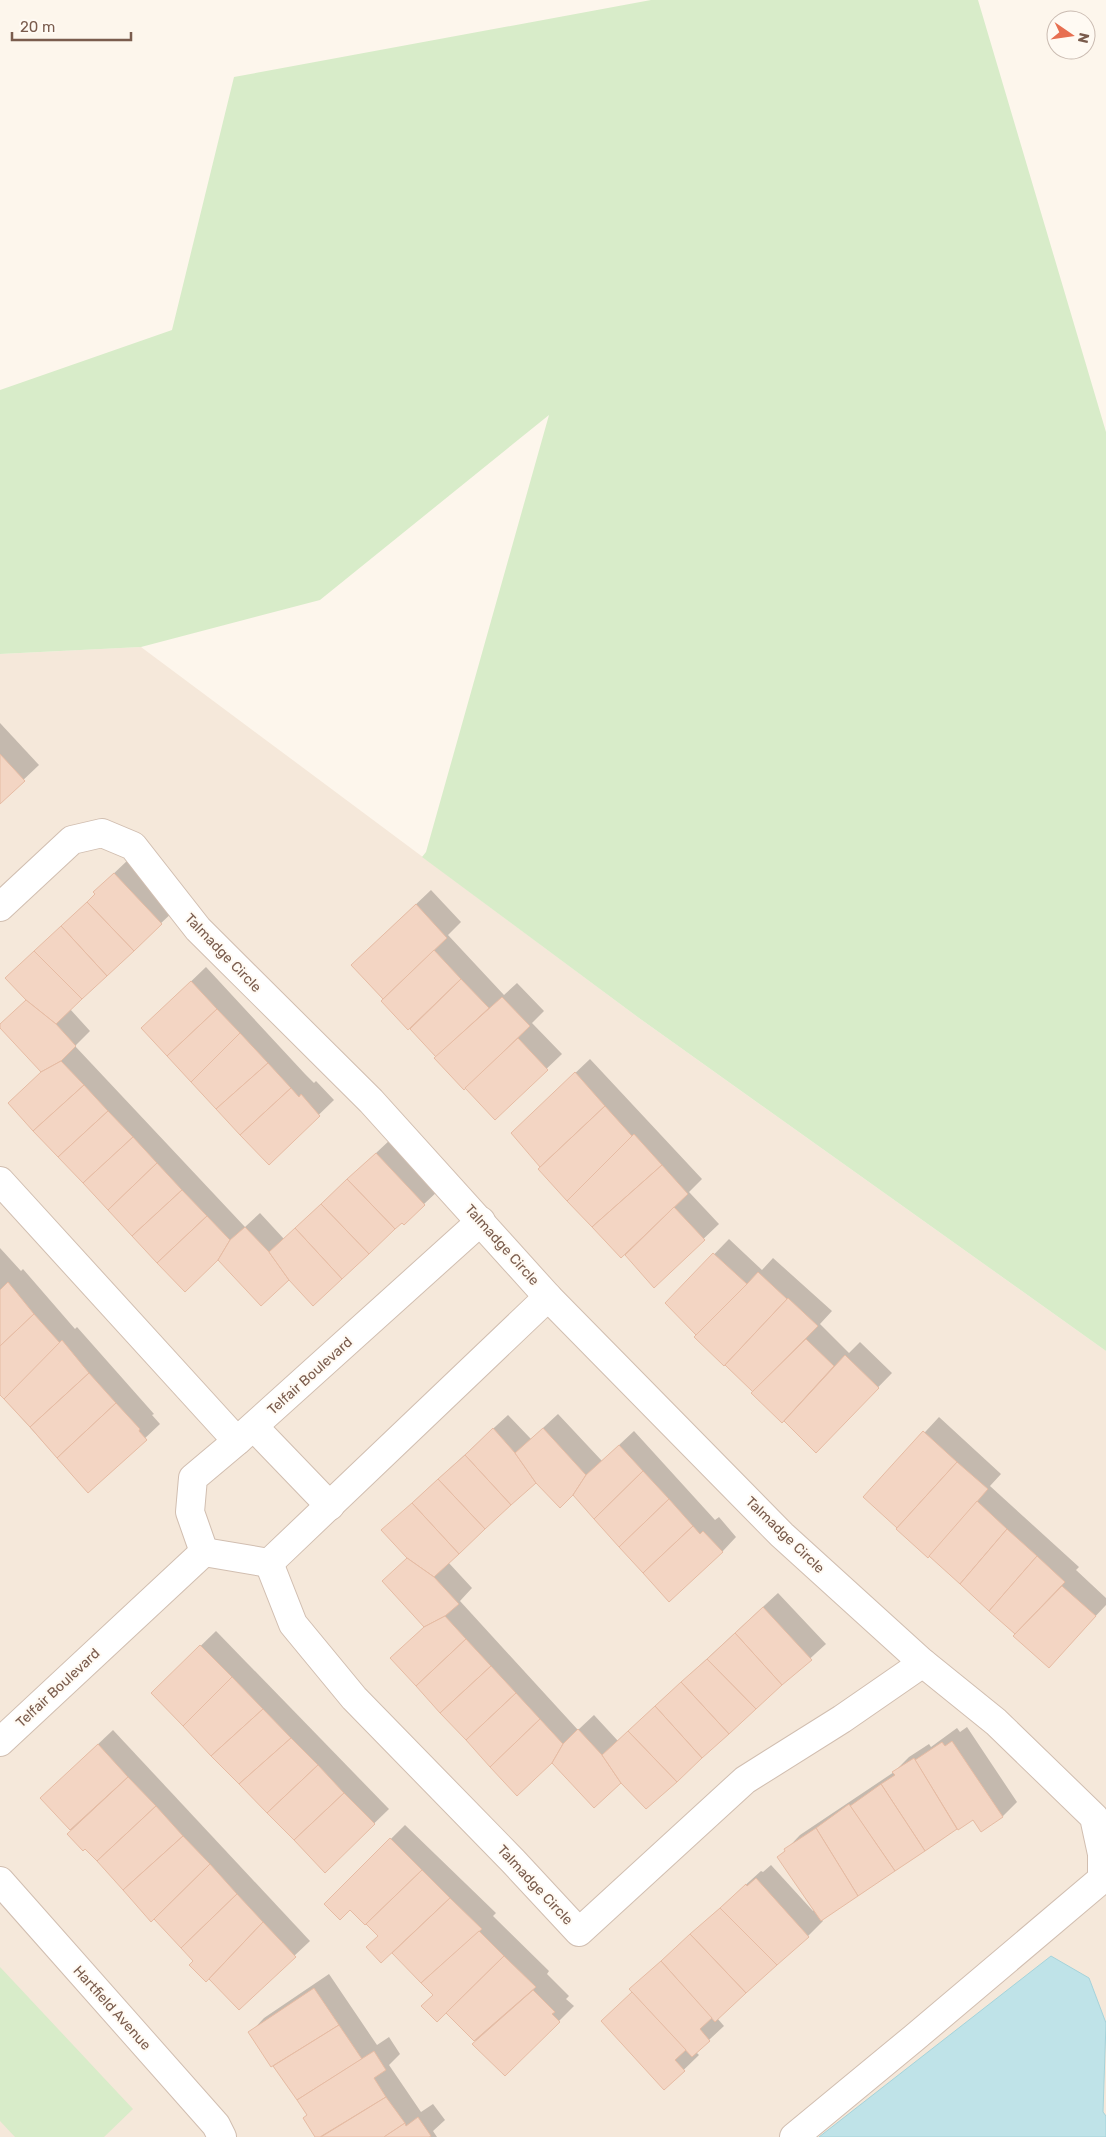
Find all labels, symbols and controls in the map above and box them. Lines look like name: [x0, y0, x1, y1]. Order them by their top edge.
scale bar: [12, 10, 131, 42]
north arrow: [1046, 10, 1096, 60]
text: 20 m: [20, 18, 55, 36]
text: N: [1074, 31, 1093, 45]
street label: Talmadge Circle: [181, 910, 265, 996]
street label: Talmadge Circle: [461, 1201, 543, 1289]
street label: Telfair Boulevard: [264, 1333, 356, 1419]
street label: Talmadge Circle: [742, 1493, 828, 1577]
street label: Telfair Boulevard: [13, 1645, 103, 1731]
street label: Talmadge Circle: [494, 1842, 576, 1929]
street label: Hartfield Avenue: [70, 1962, 155, 2054]

